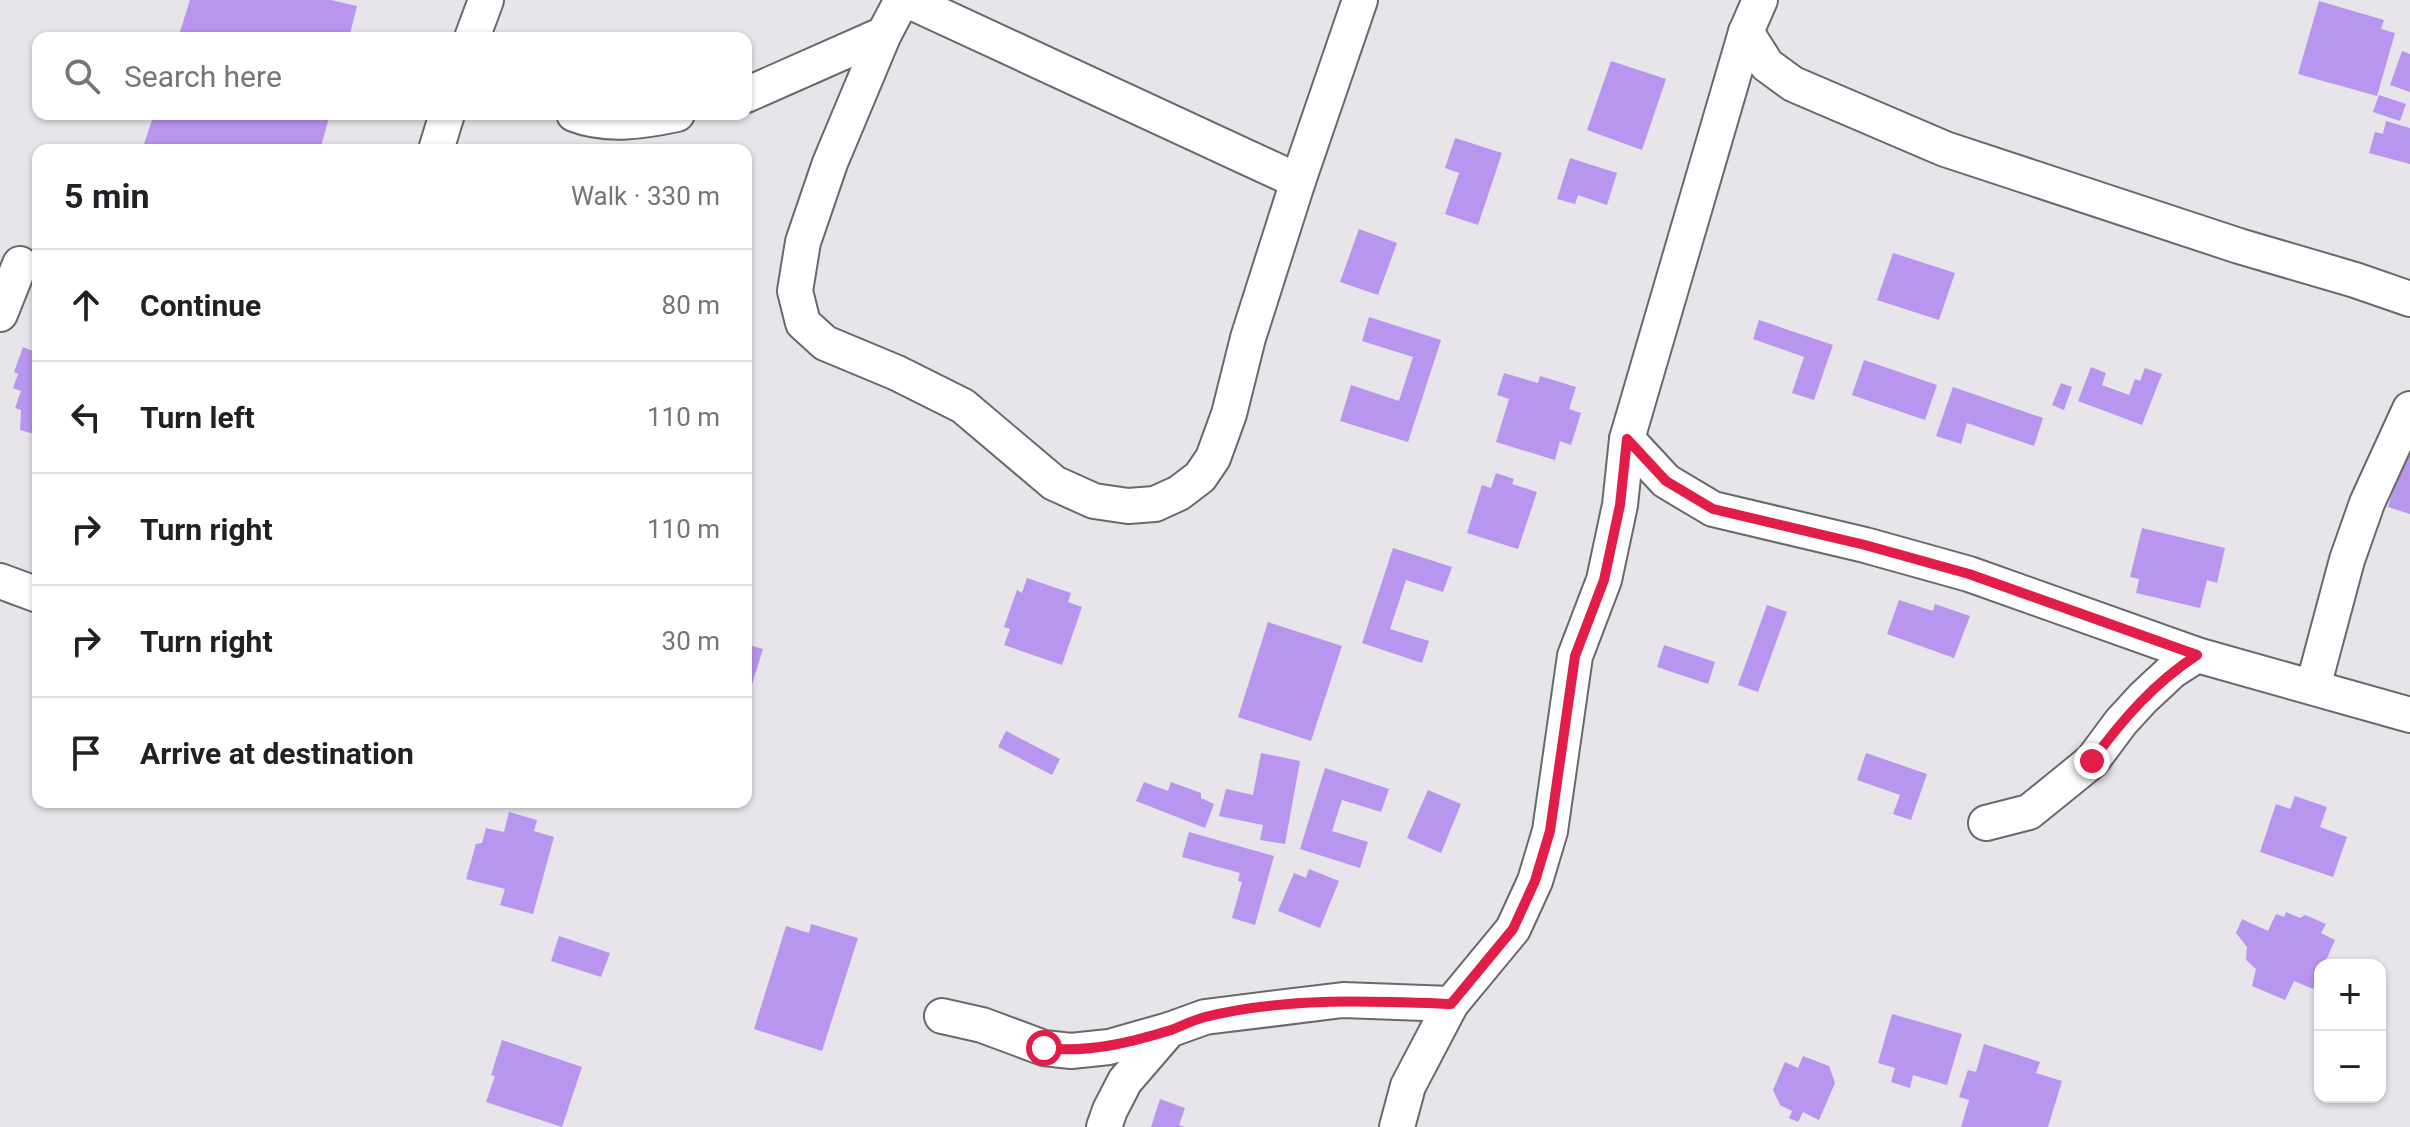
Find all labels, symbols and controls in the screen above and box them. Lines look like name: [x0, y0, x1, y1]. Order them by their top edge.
search box: [32, 32, 752, 120]
icon: search: [60, 54, 104, 98]
text: Search here: [124, 59, 282, 94]
text: 5 min: [64, 176, 149, 216]
text: Walk · 330 m: [571, 181, 720, 211]
icon: ahead: [64, 283, 108, 327]
text: Continue: [140, 288, 261, 323]
text: 80 m: [662, 290, 720, 320]
icon: left: [64, 395, 108, 439]
text: Turn left: [140, 400, 255, 435]
text: 110 m: [647, 402, 720, 432]
icon: right: [64, 507, 108, 551]
text: Turn right: [140, 512, 273, 547]
text: 110 m: [647, 514, 720, 544]
icon: right: [64, 619, 108, 663]
text: Turn right: [140, 624, 273, 659]
text: 30 m: [662, 626, 720, 656]
icon: arrive: [64, 731, 108, 775]
text: Arrive at destination: [140, 736, 414, 771]
route end: [2074, 743, 2110, 779]
map controls: [2314, 959, 2386, 1103]
button: +: [2314, 959, 2386, 1031]
route start: [1026, 1030, 1062, 1066]
button: −: [2314, 1031, 2386, 1103]

